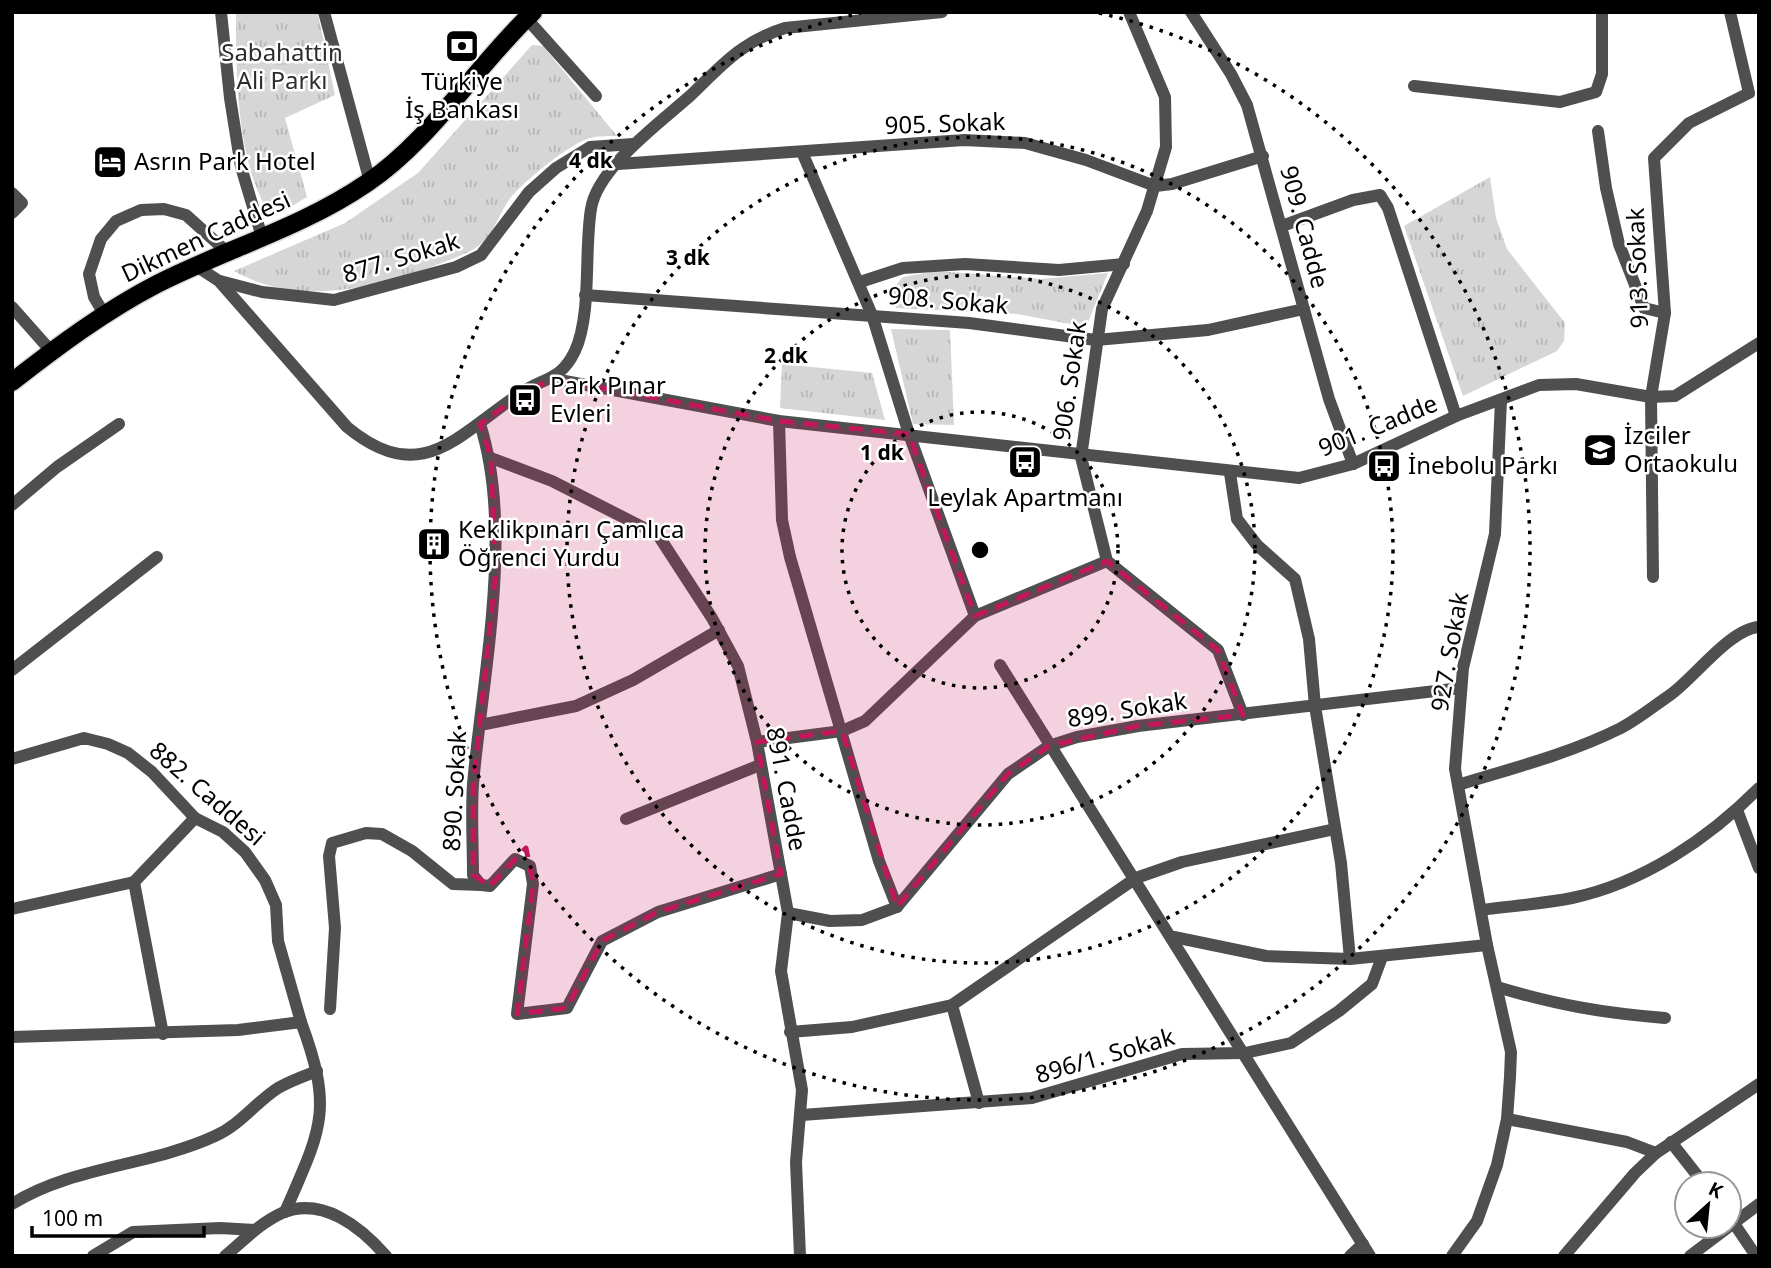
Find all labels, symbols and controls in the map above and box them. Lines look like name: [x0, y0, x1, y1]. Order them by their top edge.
bank icon: Türkiye İş Bankası: [443, 27, 481, 65]
park label: Sabahattin Ali Parkı: [221, 35, 343, 96]
place label: Türkiye İş Bankası: [405, 64, 519, 125]
street label: 905. Sokak: [884, 104, 1006, 141]
hotel icon: Asrın Park Hotel: [91, 143, 129, 181]
place label: Asrın Park Hotel: [134, 144, 316, 177]
text: 4 dk: [569, 146, 614, 174]
street label: 909. Cadde: [1273, 162, 1338, 292]
street label: Dikmen Caddesi: [115, 182, 295, 289]
street label: 913. Sokak: [1618, 207, 1655, 329]
street label: 877. Sokak: [338, 223, 463, 290]
text: 3 dk: [666, 243, 711, 271]
street label: 908. Sokak: [887, 278, 1010, 321]
street label: 906. Sokak: [1044, 319, 1093, 443]
text: 2 dk: [764, 341, 809, 369]
place label: Park Pınar Evleri: [550, 368, 666, 429]
bus stop icon: Park Pınar Evleri: [506, 381, 544, 419]
street label: 901. Cadde: [1313, 386, 1442, 463]
place label: İzciler Ortaokulu: [1624, 418, 1738, 479]
school or university icon: İzciler Ortaokulu: [1581, 431, 1619, 469]
text: 1 dk: [860, 438, 905, 466]
bus stop icon: Leylak Apartmanı: [1006, 443, 1044, 481]
bus stop icon: İnebolu Parkı: [1365, 447, 1403, 485]
place label: İnebolu Parkı: [1408, 448, 1558, 481]
place label: Leylak Apartmanı: [927, 480, 1123, 513]
place label: Keklikpınarı Çamlıca Öğrenci Yurdu: [458, 512, 684, 573]
building icon: Keklikpınarı Çamlıca Öğrenci Yurdu: [415, 525, 453, 563]
centre of rings: [968, 538, 992, 562]
street label: 927. Sokak: [1422, 589, 1475, 714]
street label: 899. Sokak: [1065, 683, 1189, 734]
street label: 891. Cadde: [759, 724, 816, 853]
street label: 890. Sokak: [434, 730, 473, 852]
street label: 882. Caddesi: [143, 733, 273, 852]
street label: 896/1. Sokak: [1031, 1019, 1178, 1090]
north arrow: [1673, 1170, 1743, 1240]
text: K: [1704, 1175, 1728, 1204]
scale bar: [32, 1194, 203, 1238]
text: 100 m: [42, 1204, 103, 1232]

